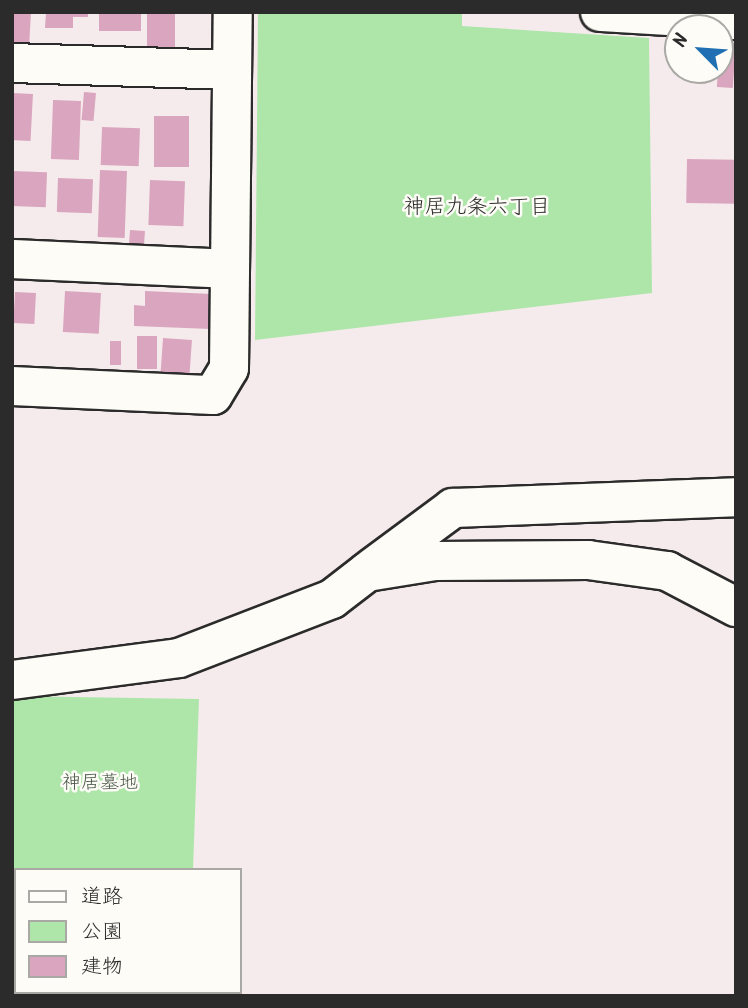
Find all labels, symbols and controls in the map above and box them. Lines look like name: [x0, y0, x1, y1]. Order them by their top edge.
north arrow: [664, 14, 734, 84]
text: N: [666, 29, 698, 53]
district label: 神居九条六丁目: [404, 195, 550, 221]
park label: 神居墓地: [62, 773, 138, 795]
legend: [14, 868, 242, 994]
text: 道路: [81, 881, 123, 914]
text: 公園: [81, 916, 123, 949]
text: 建物: [81, 951, 123, 984]

